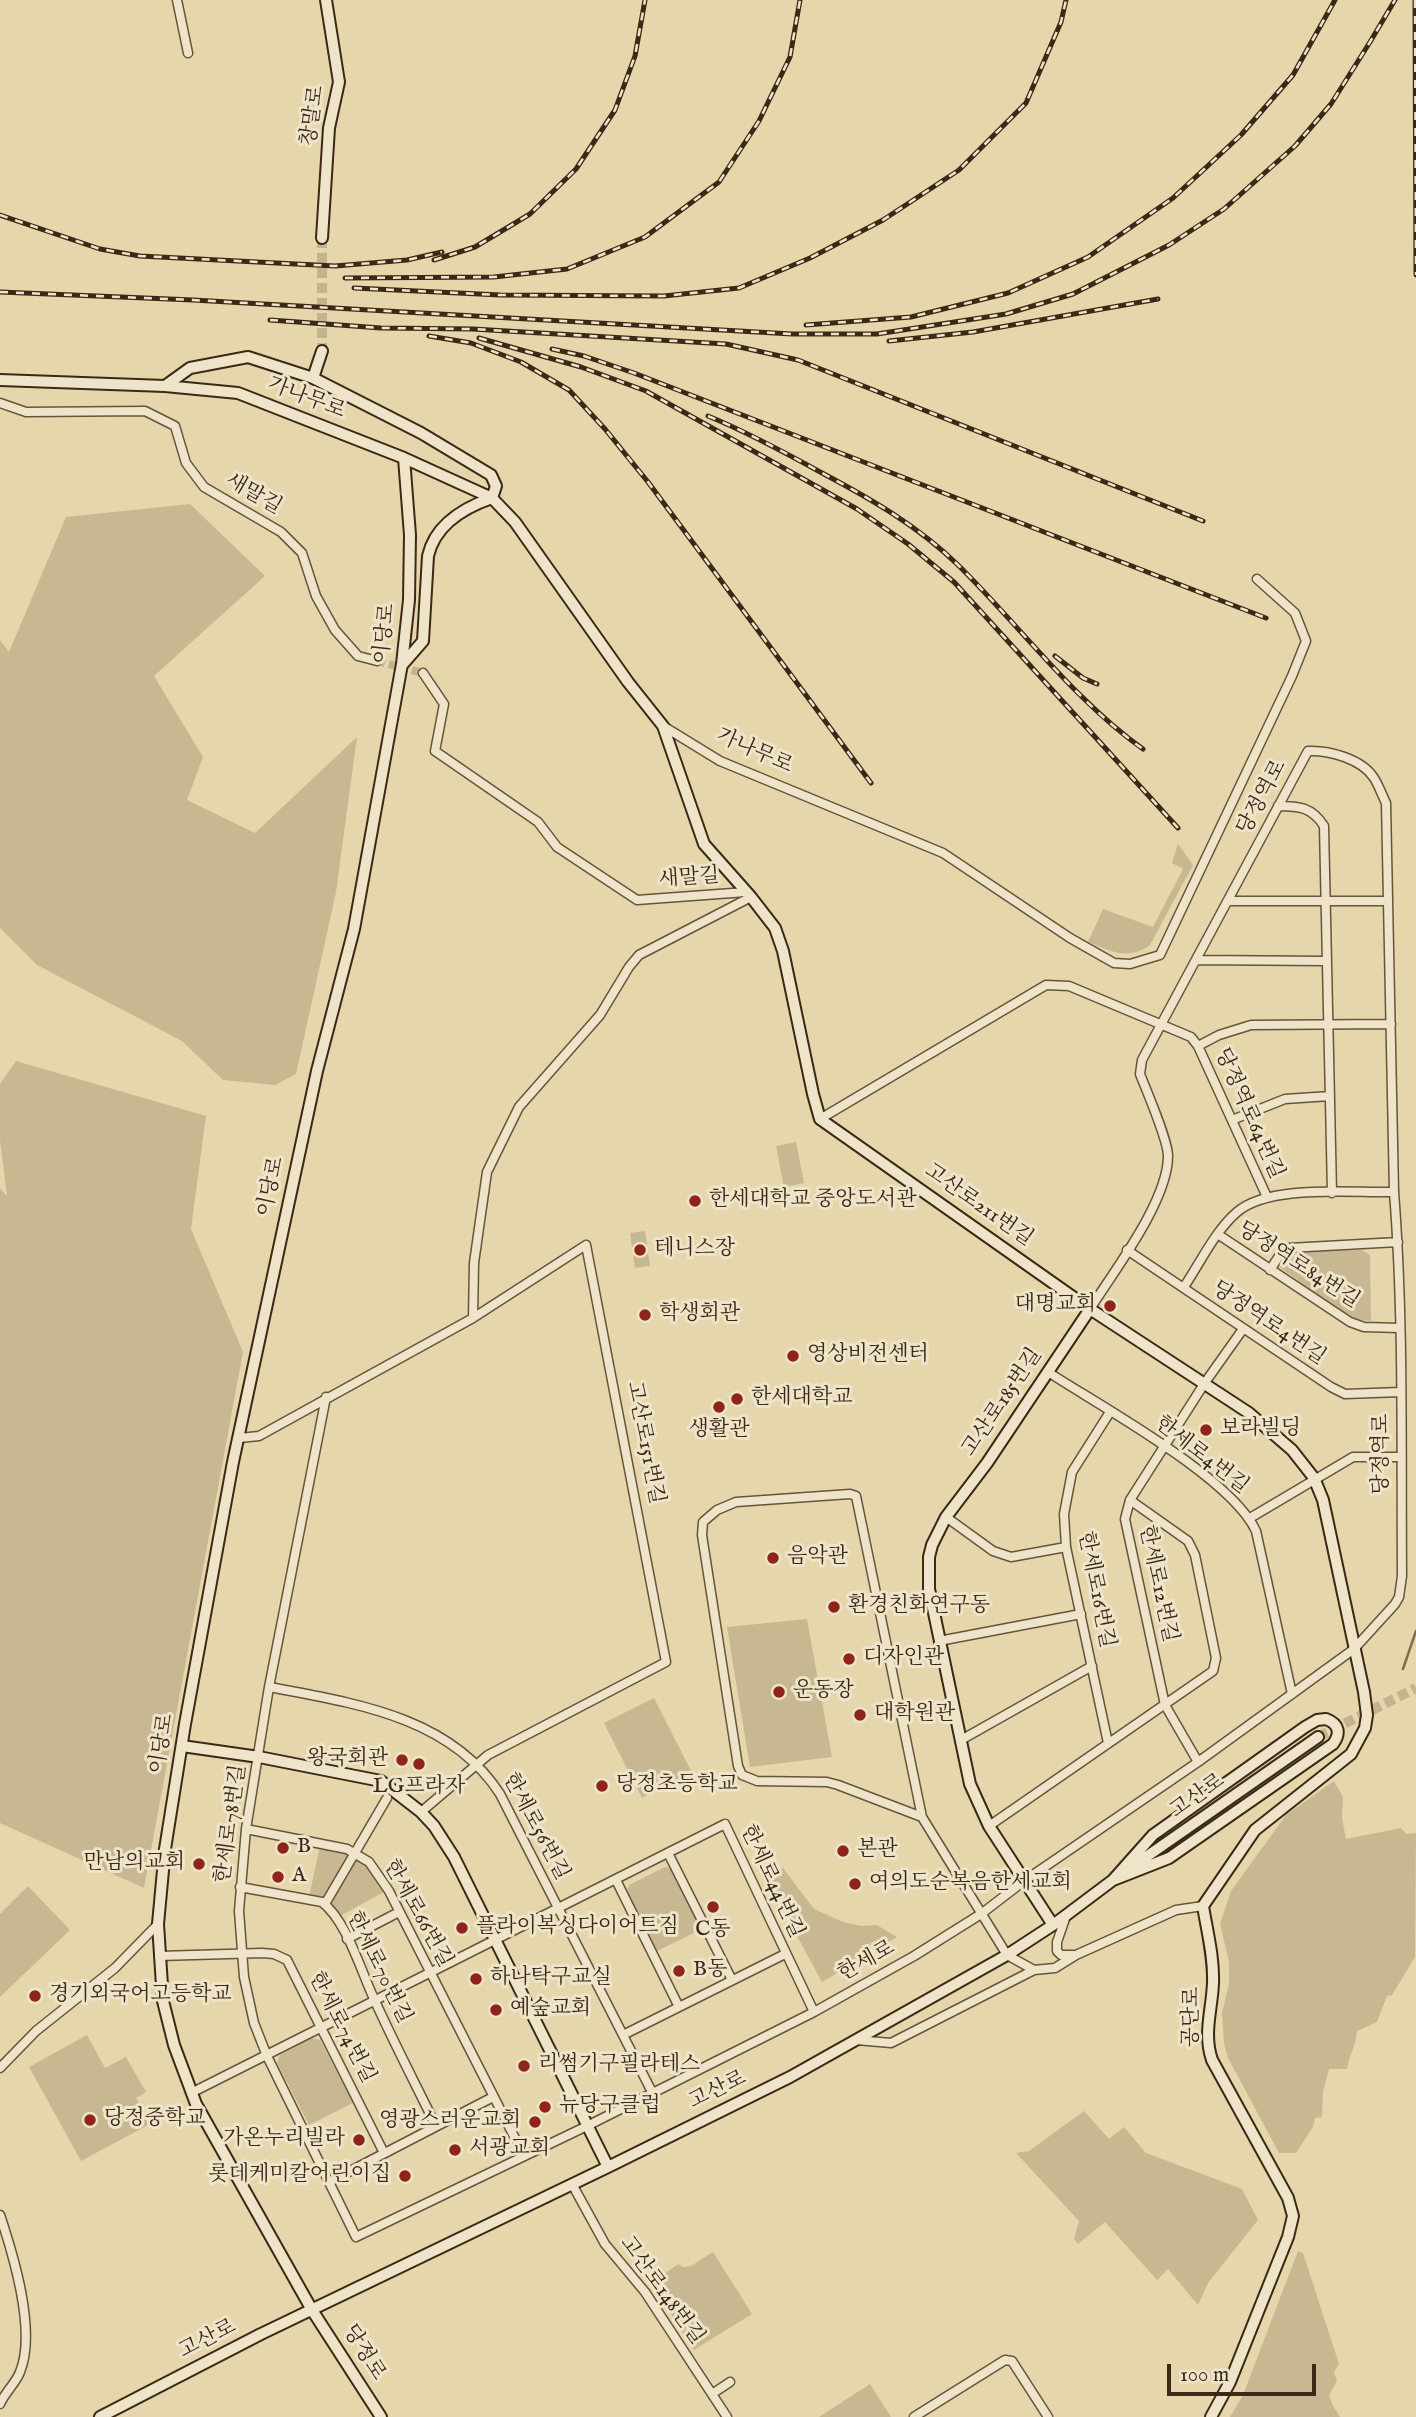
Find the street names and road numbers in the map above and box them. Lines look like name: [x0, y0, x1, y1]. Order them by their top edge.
street label: 창말로: [297, 84, 331, 148]
street label: 가나무로: [264, 373, 348, 425]
street label: 새말길: [220, 469, 286, 521]
street label: 이당로: [370, 602, 402, 666]
street label: 가나무로: [712, 724, 796, 780]
street label: 당정역로: [1233, 756, 1293, 840]
street label: 새말길: [658, 864, 720, 894]
street label: 당정역로64번길: [1208, 1045, 1288, 1183]
street label: 이당로: [253, 1155, 291, 1219]
street label: 고산로211번길: [919, 1159, 1037, 1253]
street label: 당정역로84번길: [1232, 1217, 1364, 1315]
street label: 당정역로4번길: [1206, 1277, 1330, 1371]
street label: 고산로185번길: [958, 1344, 1048, 1462]
street label: 고산로151번길: [620, 1379, 668, 1507]
street label: 한세로4번길: [1149, 1412, 1253, 1500]
street label: 당정역로: [1370, 1413, 1396, 1495]
street label: 한세로12번길: [1132, 1523, 1182, 1645]
street label: 한세로16번길: [1071, 1530, 1119, 1650]
street label: 이당로: [146, 1712, 180, 1776]
street label: 한세로78번길: [211, 1763, 253, 1885]
street label: 한세로56번길: [496, 1769, 574, 1885]
street label: 고산로: [1166, 1769, 1230, 1825]
street label: 한세로44번길: [734, 1821, 808, 1943]
street label: 한세로66번길: [377, 1856, 457, 1972]
street label: 한세로70번길: [340, 1908, 416, 2028]
street label: 한세로: [834, 1936, 900, 1988]
street label: 한세로74번길: [302, 1968, 380, 2088]
street label: 공단로: [1180, 1986, 1206, 2048]
street label: 고산로: [685, 2066, 751, 2116]
street label: 고산로148번길: [613, 2232, 709, 2350]
street label: 고산로: [175, 2315, 241, 2365]
street label: 당정로: [336, 2321, 390, 2385]

